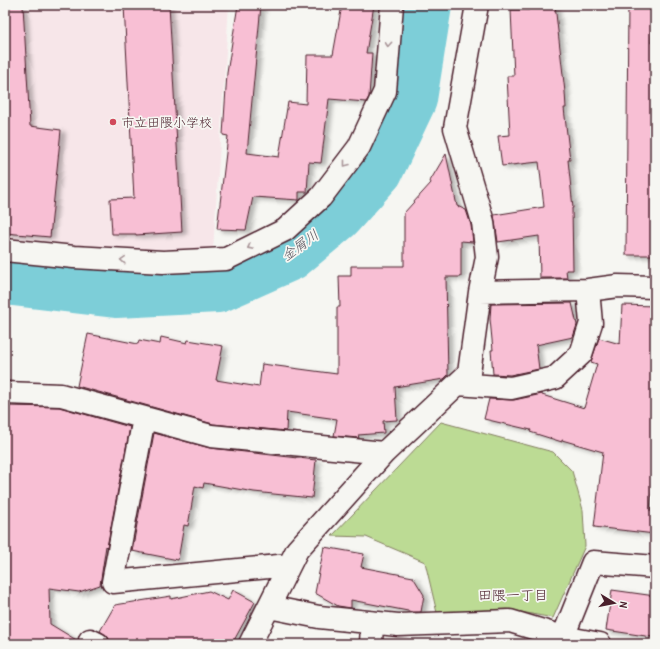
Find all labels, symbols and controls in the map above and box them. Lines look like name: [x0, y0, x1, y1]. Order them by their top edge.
one-way arrow: [384, 41, 393, 47]
place label: 市立田隈小学校: [121, 113, 212, 131]
marker: 市立田隈小学校: [108, 117, 118, 127]
one-way arrow: [344, 159, 351, 166]
water label: 金屑川: [277, 225, 322, 265]
one-way arrow: [246, 243, 254, 250]
one-way arrow: [120, 255, 126, 264]
north arrow: [594, 583, 634, 623]
district label: 田隈一丁目: [478, 585, 548, 604]
text: N: [616, 601, 631, 609]

